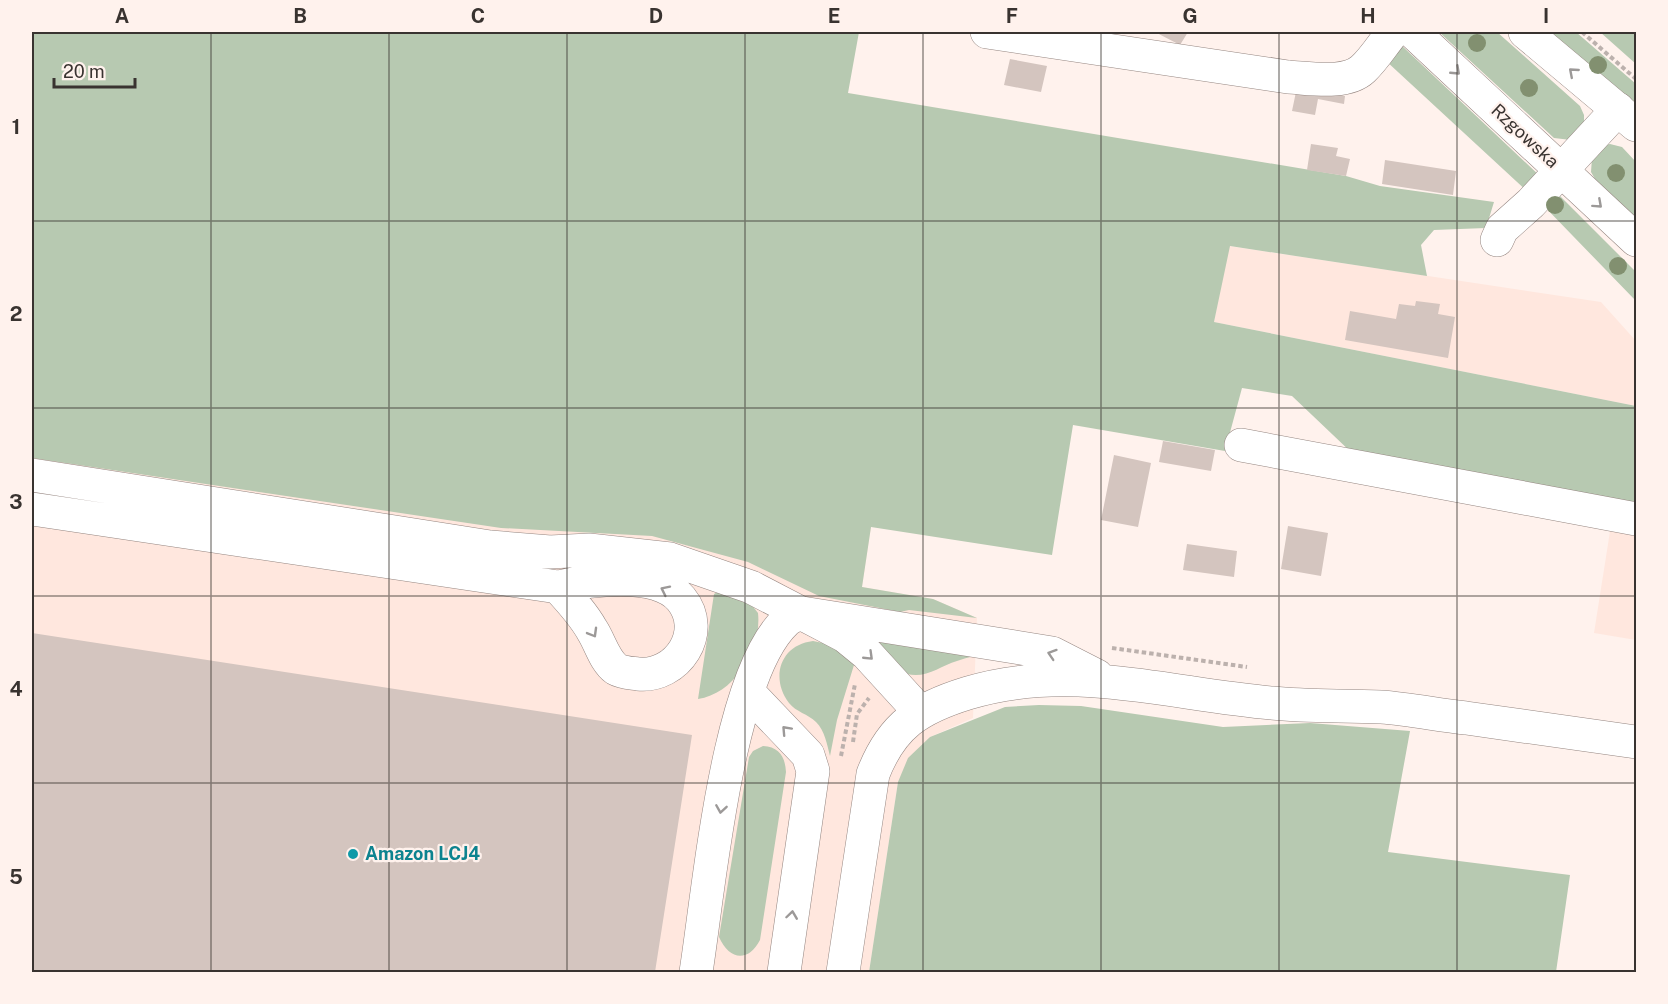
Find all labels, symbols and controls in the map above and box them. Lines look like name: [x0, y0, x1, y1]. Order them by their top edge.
text: A: [115, 4, 129, 28]
text: B: [293, 4, 307, 28]
text: C: [471, 4, 485, 28]
text: D: [649, 4, 663, 28]
text: E: [828, 4, 840, 28]
text: F: [1006, 4, 1018, 28]
text: G: [1182, 4, 1198, 28]
text: H: [1360, 4, 1376, 28]
text: I: [1543, 4, 1549, 28]
scale bar: [54, 51, 135, 89]
text: 20 m: [63, 61, 105, 82]
one-way arrow: [1449, 64, 1459, 75]
one-way arrow: [1569, 68, 1580, 79]
street label: Rzgowska: [1487, 99, 1563, 172]
text: 1: [12, 115, 20, 139]
one-way arrow: [1591, 197, 1602, 208]
text: 2: [10, 302, 22, 326]
text: 3: [9, 490, 23, 514]
one-way arrow: [660, 585, 671, 597]
one-way arrow: [586, 627, 598, 637]
one-way arrow: [861, 649, 872, 660]
one-way arrow: [1047, 649, 1057, 661]
text: 4: [9, 677, 23, 701]
one-way arrow: [782, 727, 793, 737]
one-way arrow: [716, 805, 728, 814]
place label: Amazon LCJ4: [365, 843, 480, 864]
marker: Amazon LCJ4: [346, 847, 360, 861]
text: 5: [9, 865, 23, 889]
one-way arrow: [786, 910, 798, 919]

